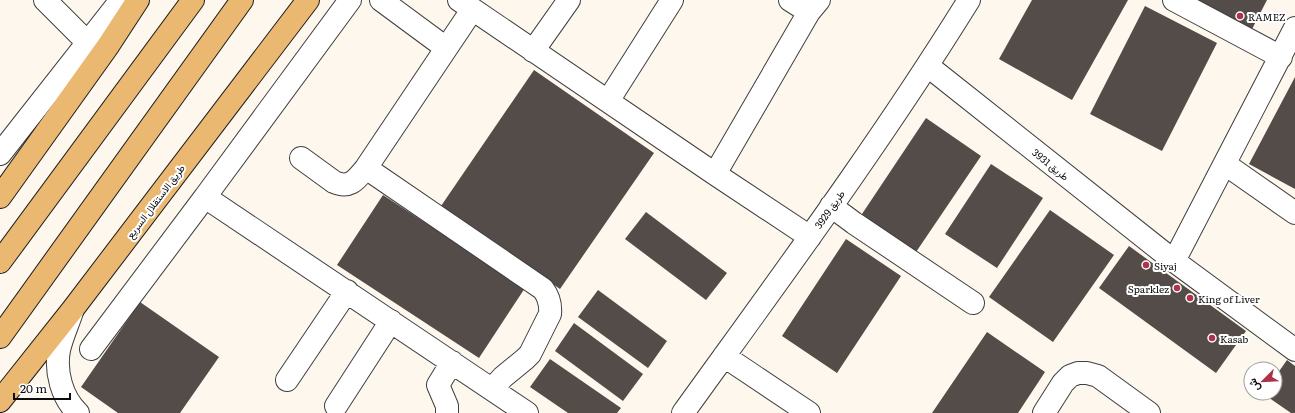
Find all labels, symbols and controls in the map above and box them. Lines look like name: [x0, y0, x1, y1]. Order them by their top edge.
place label: RAMEZ: [1248, 9, 1286, 24]
marker: RAMEZ: [1235, 11, 1245, 21]
street label: طريق 3931: [1029, 145, 1073, 184]
street label: طريق الاستقلال السريع: [122, 160, 188, 241]
street label: طريق 3929: [810, 186, 848, 231]
place label: Siyaj: [1154, 258, 1177, 273]
marker: Siyaj: [1141, 260, 1151, 270]
place label: Sparklez: [1128, 281, 1169, 296]
marker: Sparklez: [1172, 283, 1182, 293]
place label: King of Liver: [1198, 291, 1260, 306]
marker: King of Liver: [1185, 293, 1195, 303]
place label: Kasab: [1220, 331, 1248, 346]
marker: Kasab: [1207, 333, 1217, 343]
north arrow: [1243, 361, 1283, 401]
scale bar: [14, 375, 70, 401]
text: ش: [1243, 376, 1263, 395]
text: 20 m: [20, 379, 47, 397]

